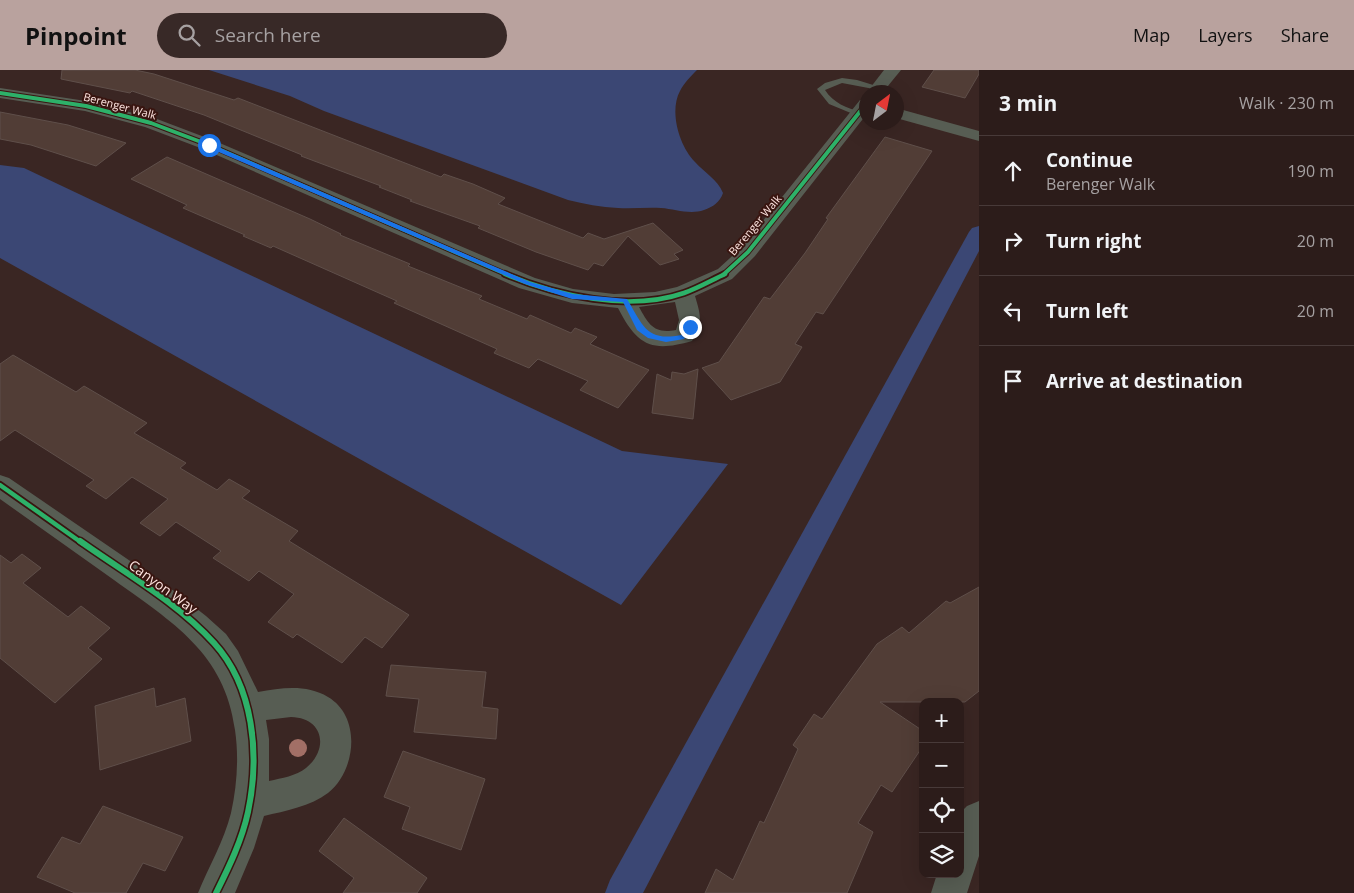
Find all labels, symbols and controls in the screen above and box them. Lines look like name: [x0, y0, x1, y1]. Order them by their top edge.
search box: [157, 13, 507, 58]
text: Pinpoint: [25, 19, 127, 52]
icon: search: [175, 21, 203, 49]
text: Search here: [215, 22, 321, 48]
text: Map: [1133, 23, 1170, 47]
text: Layers: [1198, 23, 1253, 47]
text: Share: [1281, 23, 1329, 47]
north arrow: [859, 85, 904, 130]
street label: Berenger Walk: [82, 89, 159, 123]
text: 3 min: [999, 89, 1057, 117]
text: Walk · 230 m: [1239, 92, 1334, 114]
route start: [198, 134, 221, 157]
text: Continue: [1046, 147, 1133, 173]
icon: ahead: [999, 157, 1027, 185]
text: 190 m: [1288, 160, 1334, 182]
text: Berenger Walk: [1046, 173, 1155, 195]
street label: Berenger Walk: [725, 191, 785, 258]
icon: right: [999, 227, 1027, 255]
text: Turn right: [1046, 228, 1141, 254]
text: 20 m: [1297, 230, 1334, 252]
icon: left: [999, 297, 1027, 325]
text: Turn left: [1046, 298, 1128, 324]
text: 20 m: [1297, 300, 1334, 322]
route end: [679, 316, 702, 339]
icon: arrive: [999, 367, 1027, 395]
text: Arrive at destination: [1046, 368, 1243, 394]
street label: Canyon Way: [125, 555, 202, 619]
map controls: [919, 698, 964, 878]
button: +: [919, 698, 964, 743]
button: −: [919, 743, 964, 788]
button: locate: [919, 788, 964, 833]
button: layers: [919, 833, 964, 878]

